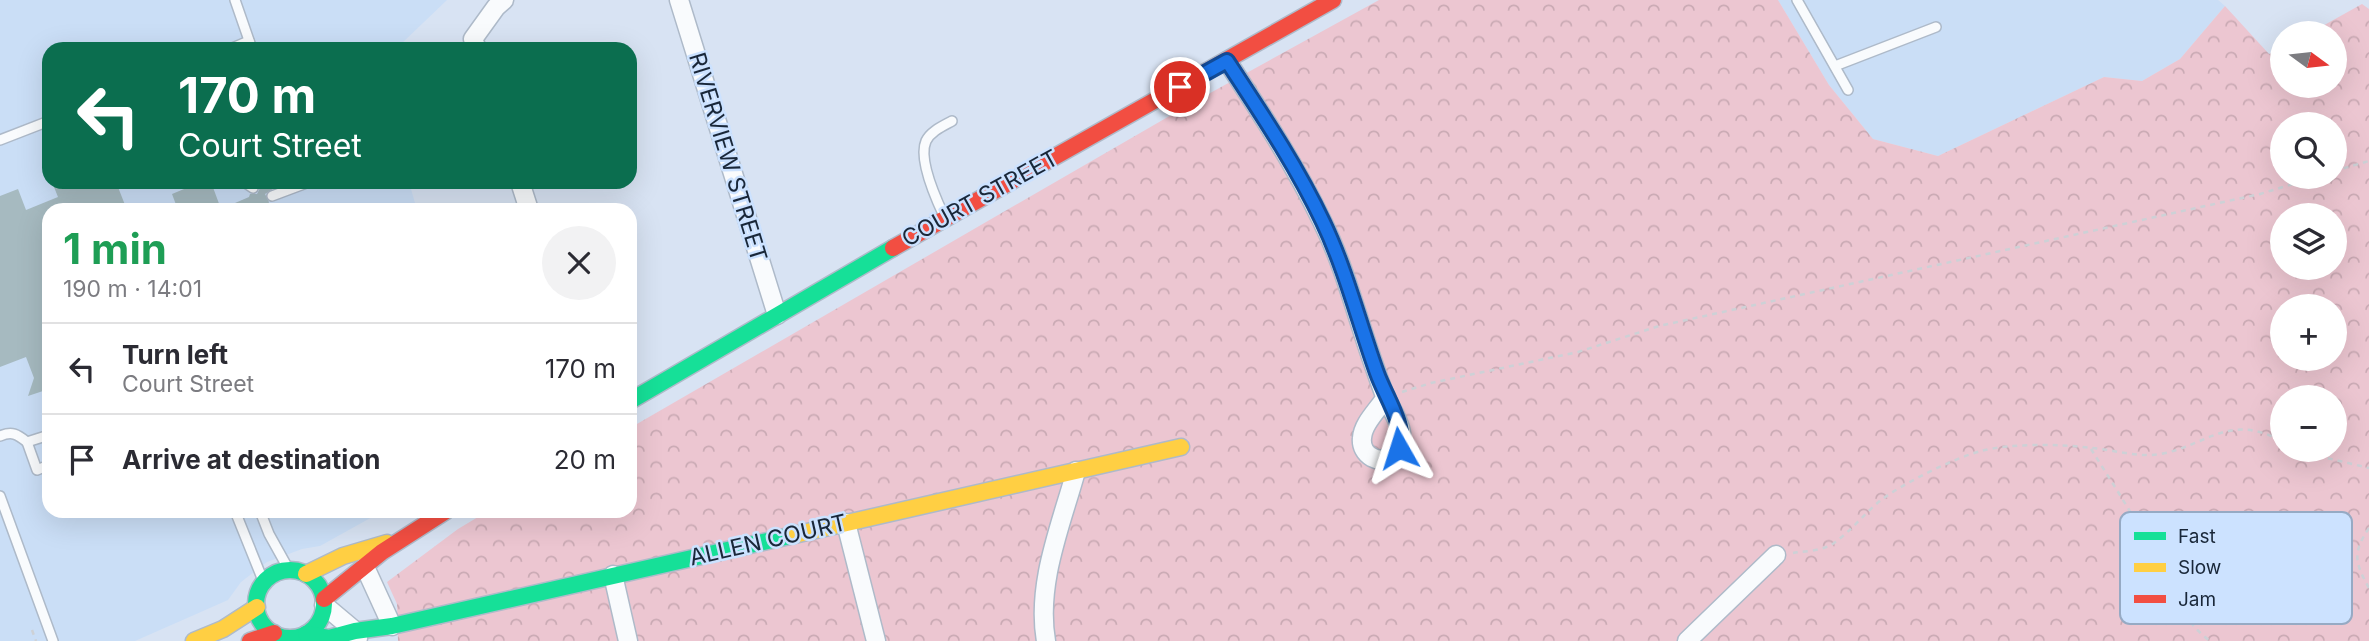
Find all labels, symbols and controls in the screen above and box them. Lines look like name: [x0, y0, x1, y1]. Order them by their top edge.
north arrow: [2270, 21, 2347, 98]
map controls: [2270, 21, 2347, 462]
street label: RIVERVIEW STREET: [683, 49, 773, 265]
pin: [1150, 57, 1210, 117]
text: 170 m: [178, 66, 316, 125]
icon: arrive: [1161, 68, 1199, 106]
icon: left: [63, 70, 154, 161]
button: search: [2270, 112, 2347, 189]
text: Court Street: [178, 126, 362, 165]
street label: COURT STREET: [897, 143, 1063, 253]
button: layers: [2270, 203, 2347, 280]
text: 1 min: [63, 223, 167, 274]
button: close: [542, 226, 616, 300]
text: 190 m · 14:01: [63, 275, 202, 303]
button: +: [2270, 294, 2347, 371]
text: Turn left: [122, 339, 228, 370]
icon: left: [63, 350, 101, 388]
text: 170 m: [545, 353, 616, 384]
text: Court Street: [122, 370, 254, 398]
button: −: [2270, 385, 2347, 462]
position arrow: [1362, 411, 1436, 485]
icon: arrive: [63, 441, 101, 479]
text: Arrive at destination: [122, 444, 381, 475]
text: 20 m: [554, 444, 616, 475]
street label: ALLEN COURT: [687, 508, 849, 572]
legend: [2120, 512, 2352, 624]
text: Fast: [2178, 525, 2216, 548]
text: Slow: [2178, 556, 2221, 579]
text: Jam: [2178, 588, 2216, 611]

